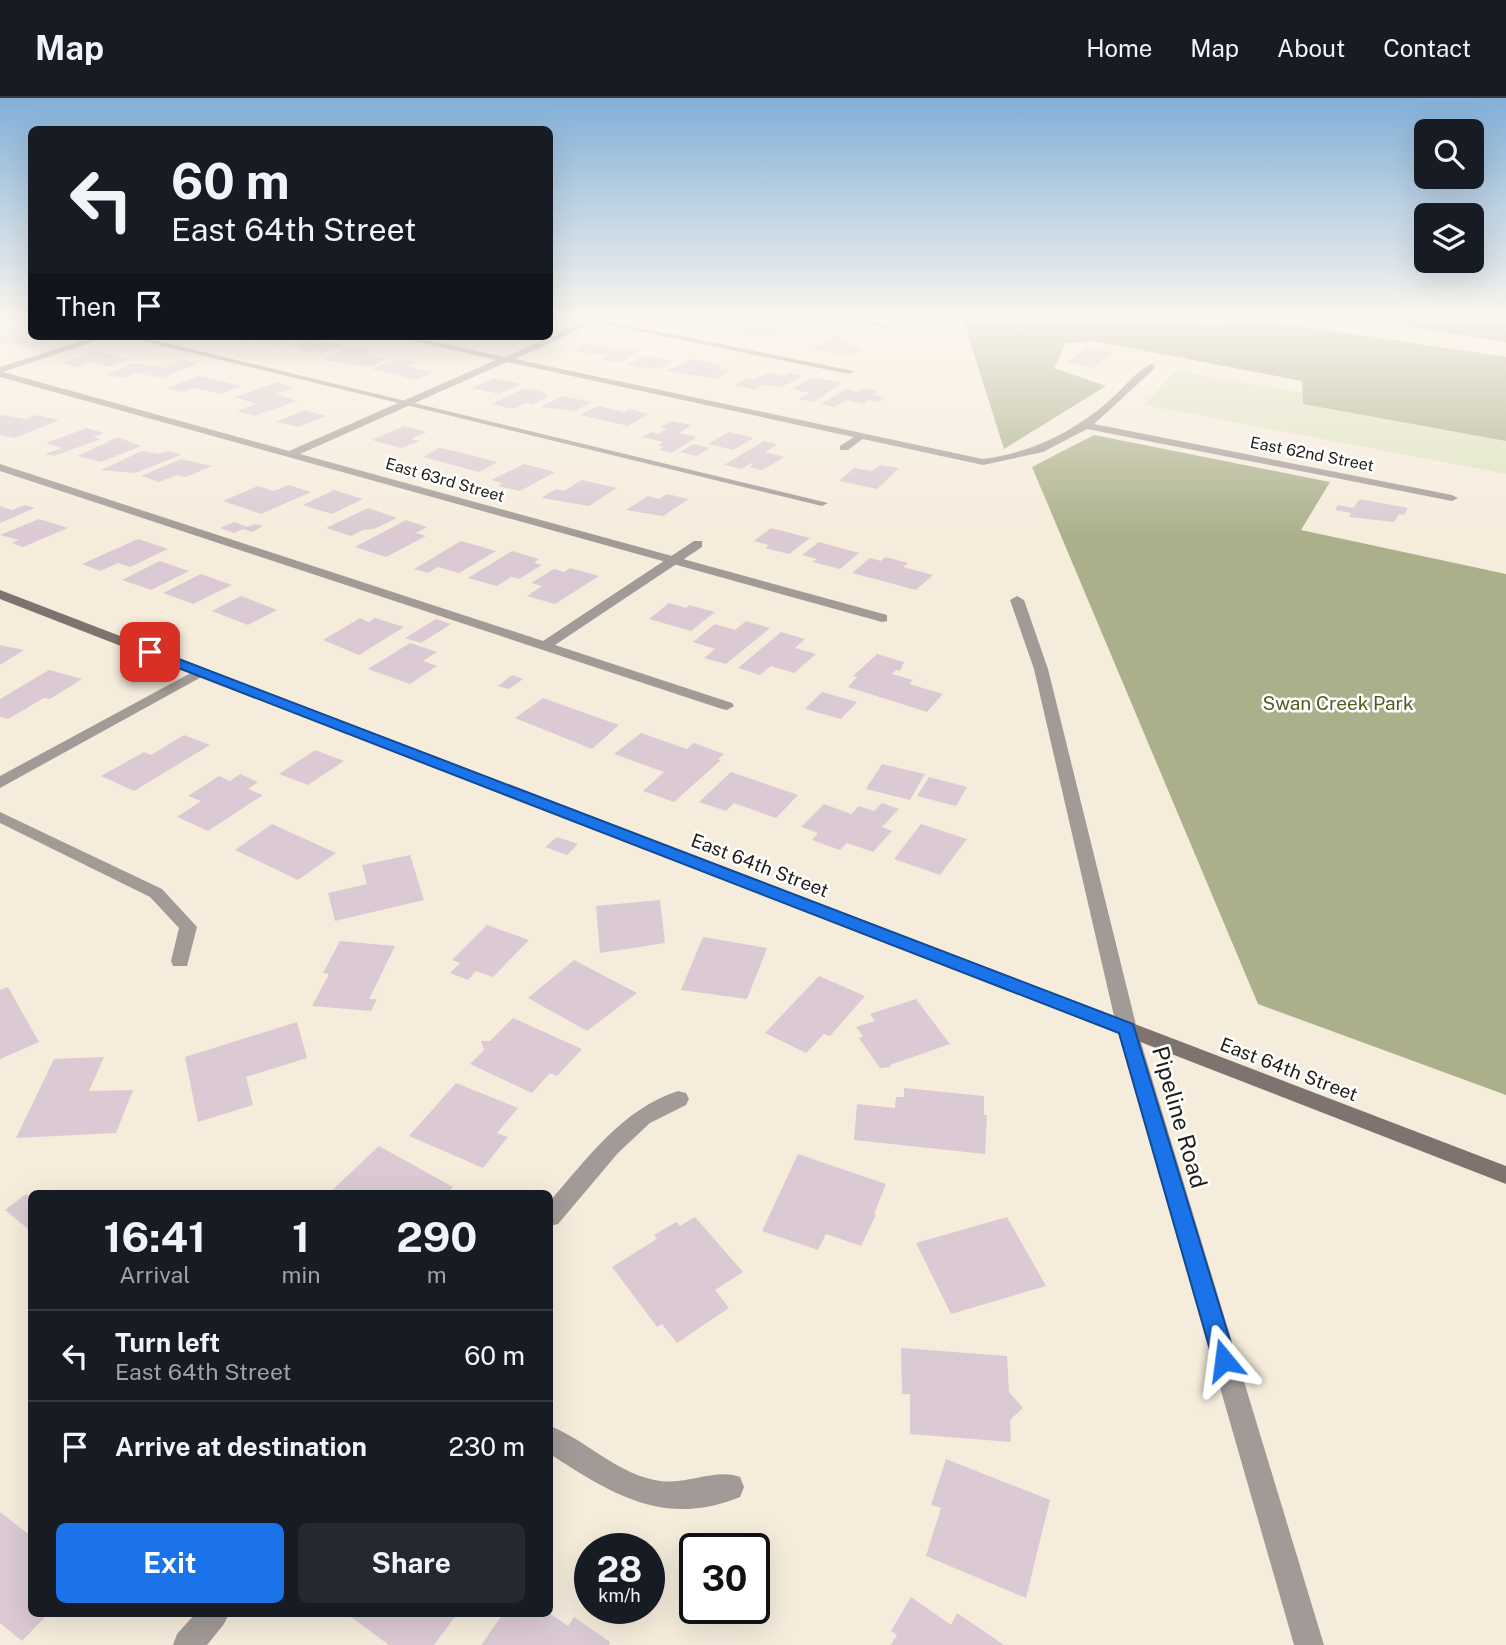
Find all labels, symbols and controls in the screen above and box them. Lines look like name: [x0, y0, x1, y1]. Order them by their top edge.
text: Map: [35, 29, 104, 67]
text: Home: [1086, 34, 1152, 62]
text: Map: [1190, 34, 1239, 62]
text: About: [1277, 34, 1345, 62]
text: Contact: [1383, 34, 1471, 62]
map controls: [1414, 119, 1484, 273]
button: search: [1414, 119, 1484, 189]
text: 60 m: [171, 152, 290, 210]
icon: left: [56, 154, 147, 245]
button: layers: [1414, 203, 1484, 273]
text: East 64th Street: [171, 211, 416, 248]
icon: arrive: [130, 287, 168, 325]
text: Then: [56, 291, 116, 322]
street label: East 62nd Street: [1249, 433, 1375, 475]
street label: East 63rd Street: [383, 454, 507, 506]
pin: [120, 622, 180, 682]
icon: arrive: [131, 633, 169, 671]
park label: Swan Creek Park: [1262, 692, 1414, 714]
street label: East 64th Street: [688, 829, 832, 901]
street label: East 64th Street: [1217, 1033, 1361, 1105]
street label: Pipeline Road: [1147, 1043, 1213, 1191]
text: 16:41: [104, 1212, 206, 1261]
text: 1: [292, 1212, 310, 1261]
text: 290: [396, 1212, 477, 1261]
text: Arrival: [119, 1261, 190, 1288]
text: min: [282, 1261, 321, 1288]
text: m: [427, 1261, 447, 1288]
position arrow: [1187, 1323, 1261, 1397]
text: Turn left: [115, 1327, 220, 1358]
icon: left: [56, 1337, 94, 1375]
text: 60 m: [464, 1340, 525, 1371]
text: East 64th Street: [115, 1358, 291, 1385]
icon: arrive: [56, 1428, 94, 1466]
text: Arrive at destination: [115, 1431, 367, 1462]
text: 230 m: [449, 1431, 525, 1462]
button: Exit: [56, 1523, 284, 1603]
button: Share: [298, 1523, 525, 1603]
speed limit sign: 30: [679, 1533, 770, 1624]
text: 28: [597, 1549, 642, 1590]
text: km/h: [598, 1585, 641, 1606]

